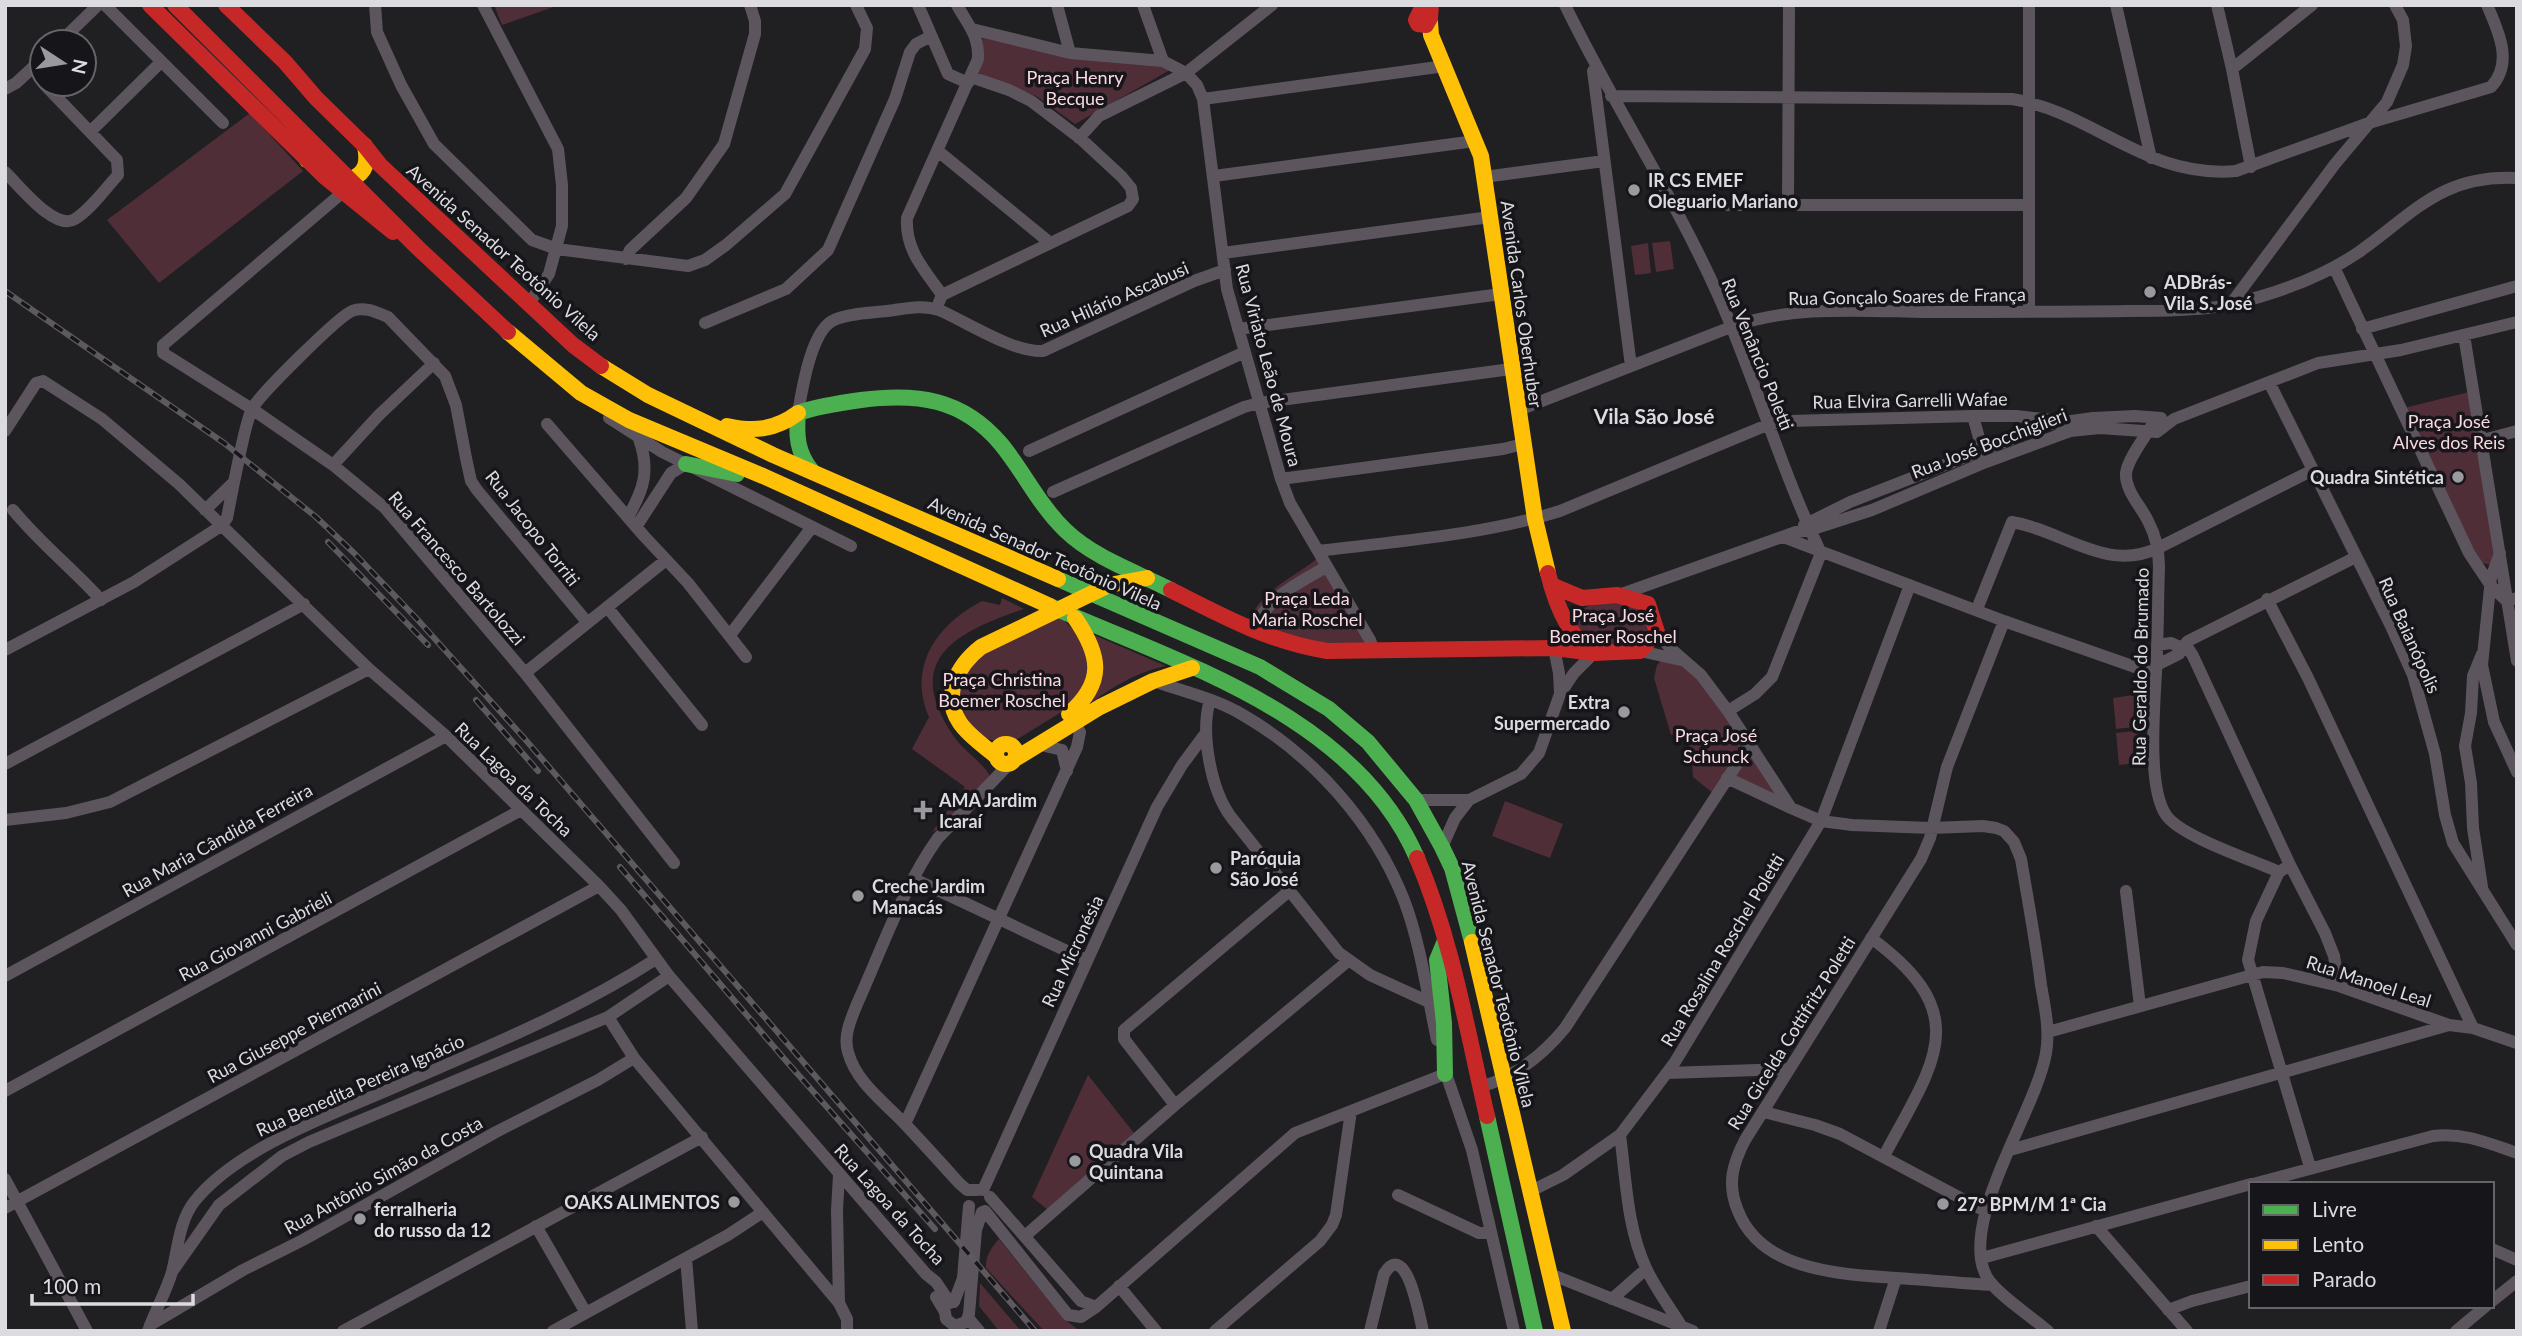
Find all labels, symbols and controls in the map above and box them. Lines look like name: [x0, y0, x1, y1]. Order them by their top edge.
north arrow: [28, 28, 98, 98]
text: N: [67, 57, 93, 76]
park label: Praça Henry Becque: [1027, 66, 1124, 109]
street label: Avenida Senador Teotônio Vilela: [403, 159, 605, 345]
place label: IR CS EMEF Oleguario Mariano: [1648, 169, 1798, 212]
marker: IR CS EMEF Oleguario Mariano: [1626, 182, 1642, 198]
street label: Avenida Carlos Oberhuber: [1497, 199, 1547, 409]
street label: Rua Hilário Ascabusi: [1036, 256, 1192, 342]
street label: Rua Viriato Leão de Moura: [1231, 261, 1307, 469]
place label: ADBrás- Vila S. José: [2163, 271, 2253, 314]
street label: Rua Venâncio Poletti: [1717, 275, 1799, 433]
street label: Rua Gonçalo Soares de França: [1788, 283, 2026, 309]
marker: ADBrás- Vila S. José: [2142, 284, 2158, 300]
street label: Rua Elvira Garrelli Wafae: [1812, 387, 2008, 413]
district label: Vila São José: [1593, 403, 1714, 428]
street label: Rua José Bocchiglieri: [1908, 403, 2070, 483]
park label: Praça José Alves dos Reis: [2393, 410, 2505, 453]
street label: Rua Jacopo Torriti: [481, 466, 585, 590]
place label: Quadra Sintética: [2310, 466, 2444, 488]
marker: Quadra Sintética: [2450, 469, 2466, 485]
street label: Rua Francesco Bartolozzi: [384, 487, 530, 649]
street label: Avenida Senador Teotônio Vilela: [925, 491, 1165, 615]
street label: Rua Geraldo do Brumado: [2127, 568, 2153, 766]
street label: Rua Baianópolis: [2375, 573, 2446, 697]
park label: Praça Leda Maria Roschel: [1252, 587, 1362, 630]
park label: Praça José Boemer Roschel: [1549, 604, 1677, 647]
park label: Praça Christina Boemer Roschel: [938, 668, 1066, 711]
place label: Extra Supermercado: [1494, 691, 1610, 734]
marker: Extra Supermercado: [1616, 704, 1632, 720]
street label: Rua Lagoa da Tocha: [451, 717, 577, 841]
park label: Praça José Schunck: [1675, 724, 1757, 767]
street label: Rua Maria Cândida Ferreira: [118, 778, 316, 902]
place label: AMA Jardim Icaraí: [938, 789, 1037, 832]
marker: AMA Jardim Icaraí: [913, 800, 933, 820]
place label: Paróquia São José: [1230, 847, 1301, 890]
street label: Rua Rosalina Roschel Poletti: [1656, 850, 1788, 1050]
street label: Avenida Senador Teotônio Vilela: [1458, 858, 1540, 1110]
marker: Paróquia São José: [1208, 860, 1224, 876]
place label: Creche Jardim Manacás: [872, 875, 985, 918]
street label: Rua Giovanni Gabrieli: [175, 886, 335, 986]
marker: Creche Jardim Manacás: [850, 888, 866, 904]
street label: Rua Micronésia: [1036, 892, 1108, 1010]
street label: Rua Gicelda Cottifritz Poletti: [1722, 932, 1860, 1134]
street label: Rua Manoel Leal: [2304, 950, 2434, 1012]
street label: Rua Giuseppe Piermarini: [203, 977, 385, 1087]
street label: Rua Benedita Pereira Ignácio: [253, 1029, 467, 1141]
street label: Rua Antônio Simão da Costa: [280, 1111, 486, 1239]
street label: Rua Lagoa da Tocha: [830, 1139, 950, 1269]
place label: Quadra Vila Quintana: [1089, 1140, 1183, 1183]
marker: Quadra Vila Quintana: [1067, 1153, 1083, 1169]
legend: [2249, 1182, 2494, 1308]
place label: OAKS ALIMENTOS: [564, 1191, 720, 1213]
place label: 27º BPM/M 1ª Cia: [1957, 1193, 2106, 1215]
marker: OAKS ALIMENTOS: [726, 1194, 742, 1210]
marker: 27º BPM/M 1ª Cia: [1935, 1196, 1951, 1212]
text: Livre: [2312, 1196, 2357, 1221]
place label: ferralheria do russo da 12: [374, 1198, 491, 1241]
marker: ferralheria do russo da 12: [352, 1211, 368, 1227]
text: Lento: [2312, 1231, 2364, 1256]
scale bar: [32, 1262, 192, 1306]
text: Parado: [2312, 1266, 2376, 1291]
text: 100 m: [42, 1273, 101, 1298]

